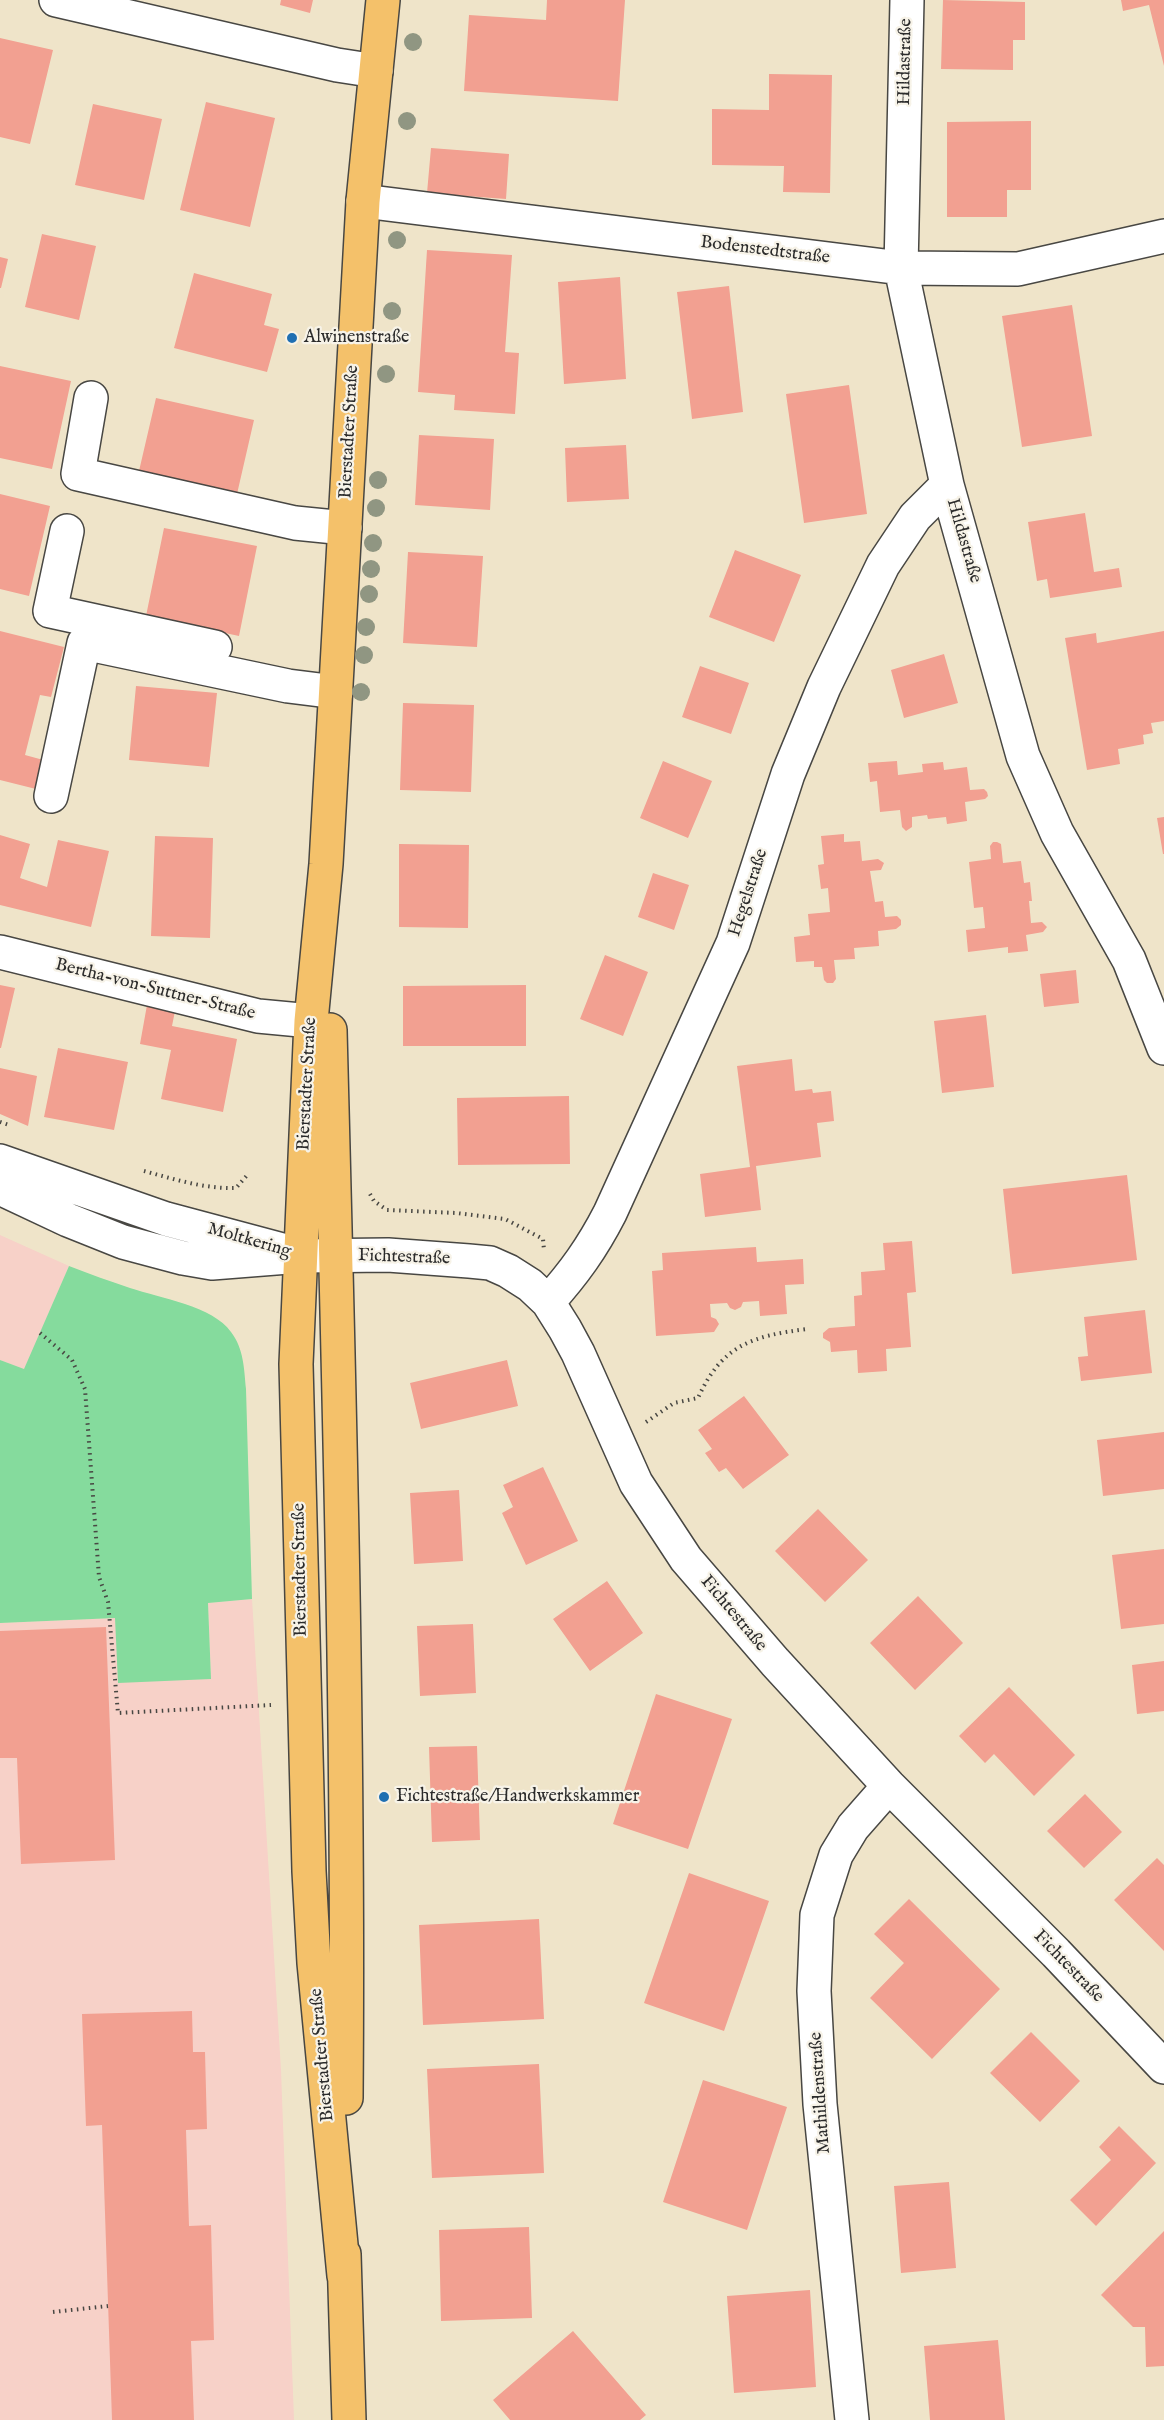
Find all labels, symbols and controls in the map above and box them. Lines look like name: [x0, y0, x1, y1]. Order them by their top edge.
street label: Hildastraße: [894, 18, 918, 106]
street label: Bodenstedtstraße: [699, 232, 831, 270]
place label: Alwinenstraße: [304, 327, 409, 349]
marker: Alwinenstraße: [285, 331, 299, 345]
street label: Bierstadter Straße: [336, 365, 364, 499]
street label: Hildastraße: [941, 496, 985, 586]
street label: Hegelstraße: [725, 846, 773, 940]
street label: Bertha-von-Suttner-Straße: [53, 955, 257, 1025]
street label: Bierstadter Straße: [294, 1017, 322, 1151]
street label: Moltkering: [205, 1219, 293, 1263]
street label: Fichtestraße: [357, 1246, 451, 1270]
street label: Bierstadter Straße: [289, 1503, 313, 1637]
street label: Fichtestraße: [695, 1572, 771, 1656]
place label: Fichtestraße/Handwerkskammer: [396, 1786, 639, 1808]
marker: Fichtestraße/Handwerkskammer: [377, 1790, 391, 1804]
street label: Fichtestraße: [1028, 1926, 1108, 2008]
street label: Bierstadter Straße: [306, 1987, 340, 2123]
street label: Mathildenstraße: [806, 2031, 836, 2155]

